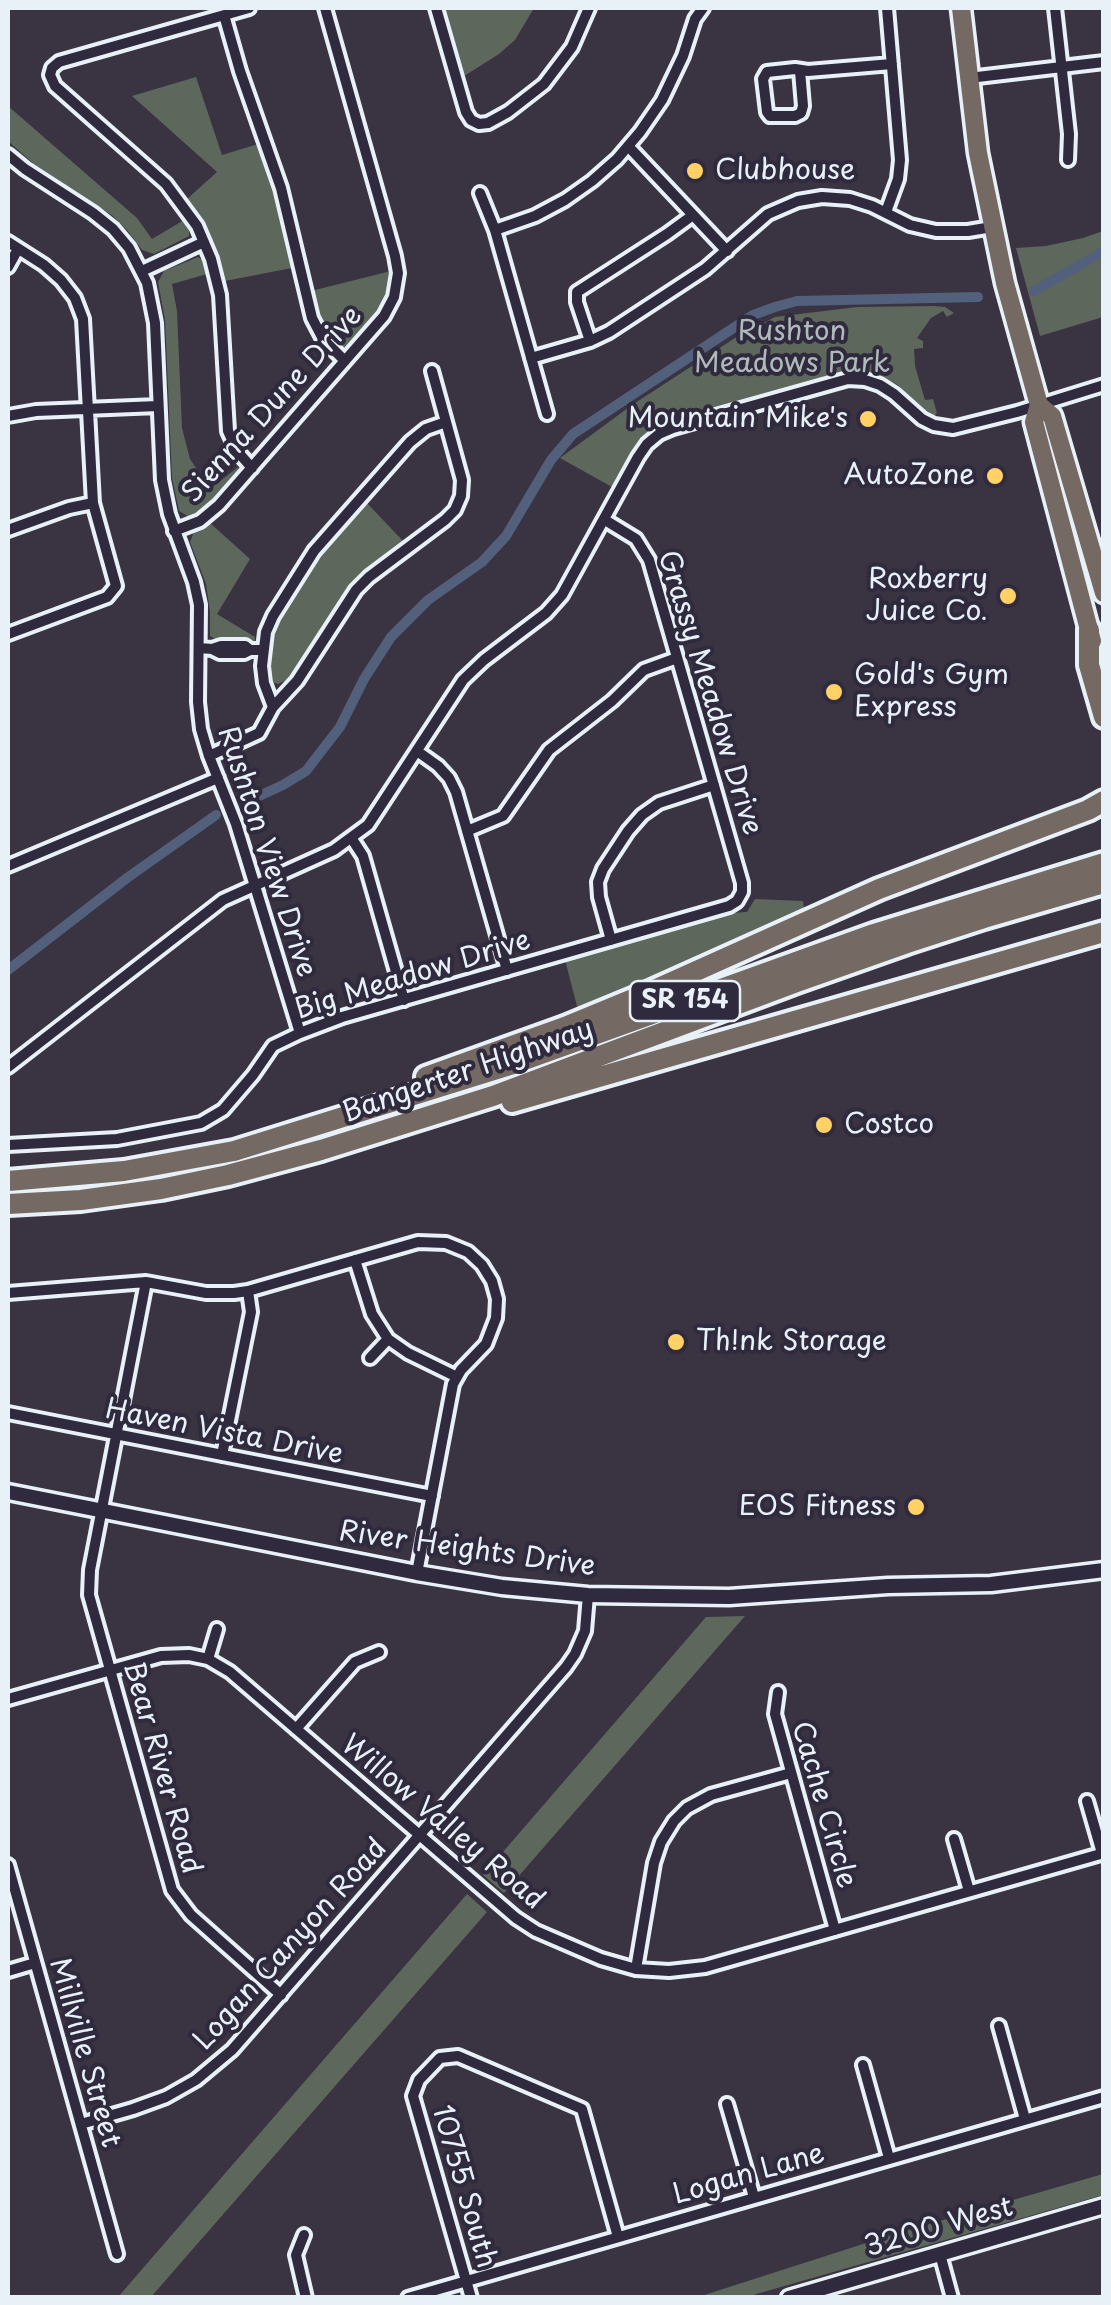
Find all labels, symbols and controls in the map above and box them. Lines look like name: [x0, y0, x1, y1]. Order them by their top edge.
place label: Clubhouse: [715, 154, 855, 188]
marker: Clubhouse: [684, 160, 706, 182]
street label: Sienna Dune Drive: [176, 300, 370, 510]
park label: Rushton Meadows Park: [694, 315, 890, 381]
place label: Mountain Mike's: [627, 402, 848, 436]
marker: Mountain Mike's: [857, 408, 879, 430]
place label: AutoZone: [844, 459, 975, 493]
marker: AutoZone: [984, 465, 1006, 487]
street label: Grassy Meadow Drive: [650, 547, 768, 839]
place label: Roxberry Juice Co.: [866, 563, 988, 629]
marker: Roxberry Juice Co.: [997, 585, 1019, 607]
place label: Gold's Gym Express: [854, 659, 1009, 725]
marker: Gold's Gym Express: [823, 681, 845, 703]
street label: Rushton View Drive: [210, 723, 322, 981]
street label: Big Meadow Drive: [291, 924, 535, 1028]
road number: SR 154: [630, 981, 740, 1021]
street label: Bangerter Highway: [338, 1013, 598, 1131]
place label: Costco: [844, 1108, 934, 1142]
marker: Costco: [813, 1114, 835, 1136]
place label: Th!nk Storage: [696, 1325, 887, 1359]
marker: Th!nk Storage: [665, 1331, 687, 1353]
street label: Haven Vista Drive: [102, 1393, 346, 1473]
place label: EOS Fitness: [738, 1490, 896, 1524]
marker: EOS Fitness: [905, 1496, 927, 1518]
street label: River Heights Drive: [337, 1515, 597, 1585]
street label: Bear River Road: [115, 1658, 207, 1878]
street label: Cache Circle: [783, 1718, 863, 1892]
street label: Willow Valley Road: [334, 1728, 550, 1918]
street label: Logan Canyon Road: [187, 1832, 395, 2058]
street label: Millville Street: [41, 1955, 127, 2151]
street label: 10755 South: [424, 2102, 502, 2272]
street label: Logan Lane: [669, 2137, 829, 2213]
street label: 3200 West: [861, 2191, 1017, 2265]

